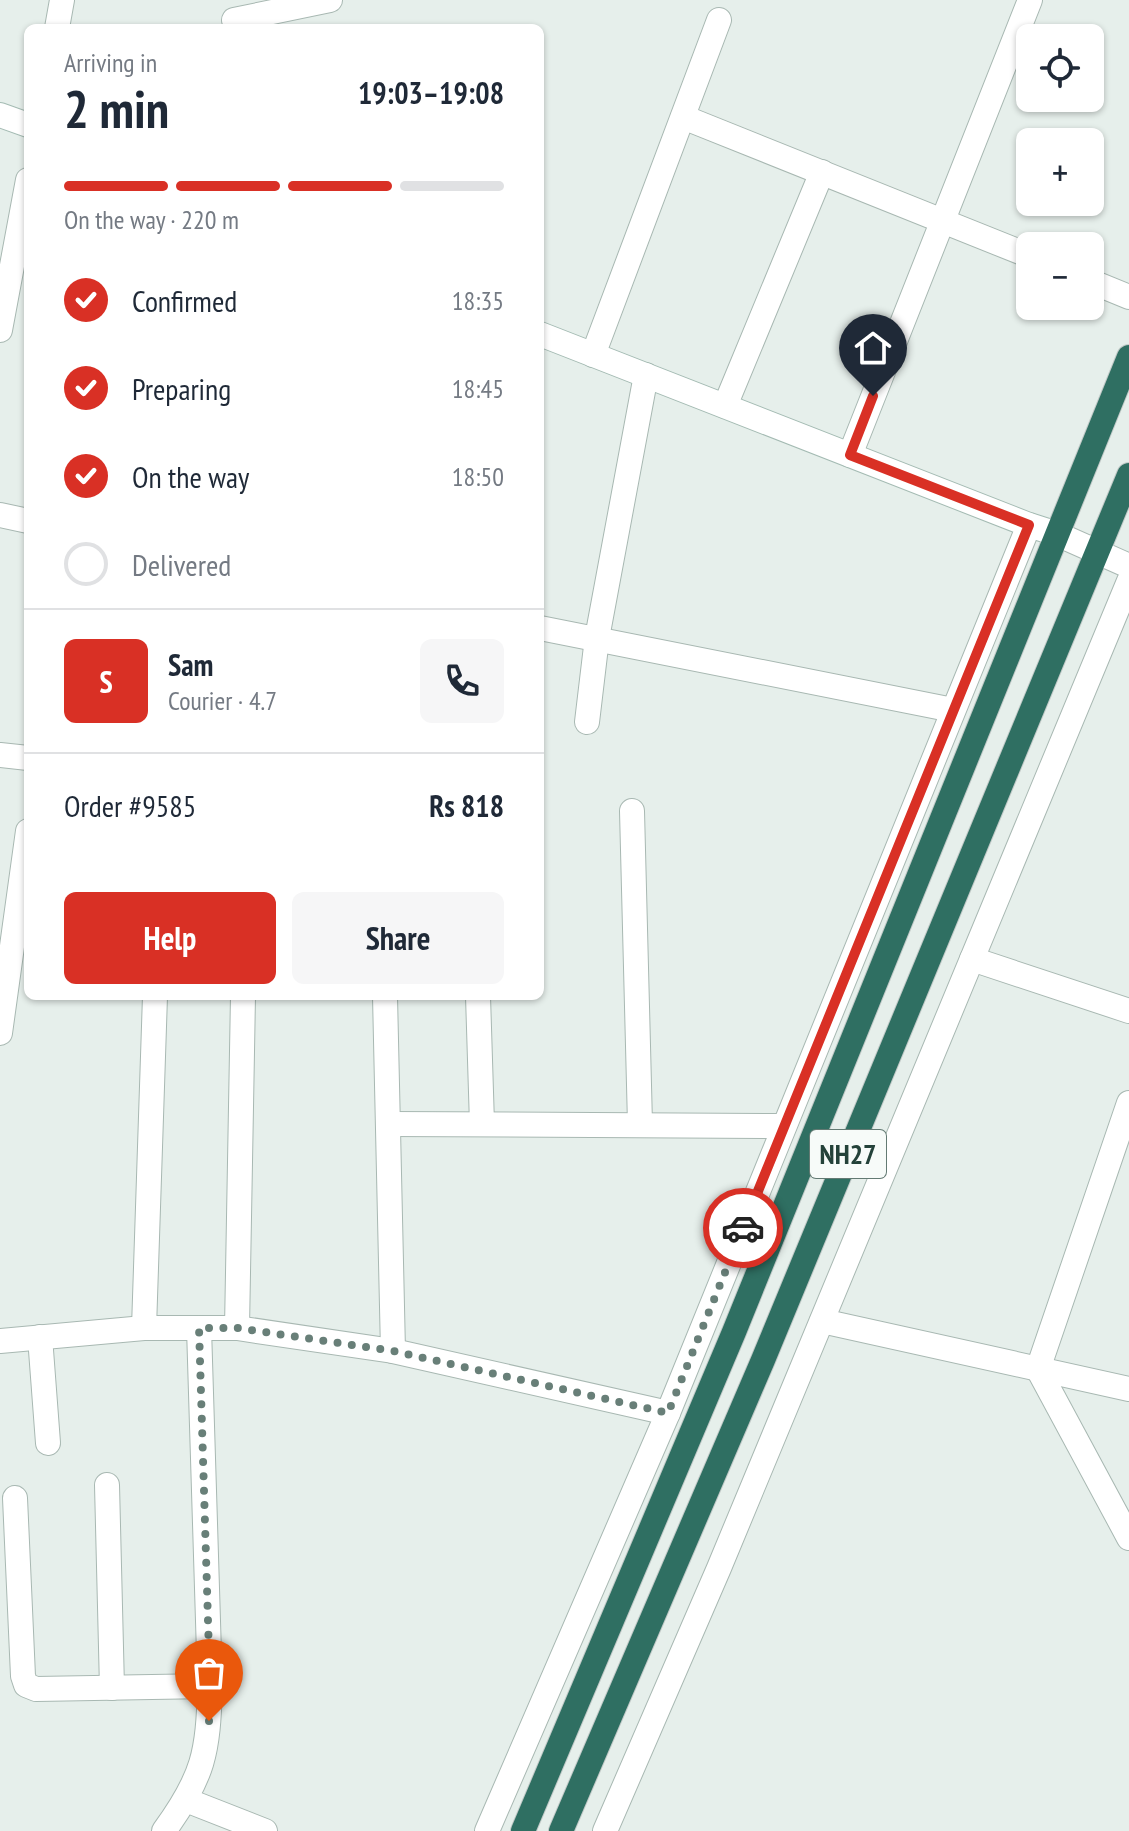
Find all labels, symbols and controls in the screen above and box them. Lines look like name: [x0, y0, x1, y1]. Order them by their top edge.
map controls: [1016, 24, 1104, 320]
button: locate: [1016, 24, 1104, 112]
text: Arriving in: [64, 46, 157, 79]
text: 19:03–19:08: [358, 73, 504, 112]
text: 2 min: [64, 75, 169, 142]
button: +: [1016, 128, 1104, 216]
text: On the way · 220 m: [64, 203, 239, 236]
button: −: [1016, 232, 1104, 320]
icon: check: [64, 278, 108, 322]
text: Confirmed: [132, 281, 237, 320]
text: 18:35: [452, 284, 504, 317]
pin: [839, 314, 907, 396]
icon: home: [851, 326, 895, 370]
icon: check: [64, 366, 108, 410]
text: Preparing: [132, 369, 231, 408]
text: 18:45: [452, 372, 504, 405]
icon: check: [64, 454, 108, 498]
text: On the way: [132, 457, 249, 496]
text: 18:50: [452, 460, 504, 493]
text: Delivered: [132, 545, 231, 584]
button: phone: [420, 639, 504, 723]
text: Sam: [168, 645, 213, 684]
text: S: [99, 662, 113, 701]
text: Courier · 4.7: [168, 684, 277, 717]
text: Order #9585: [64, 786, 196, 825]
text: Rs 818: [429, 786, 504, 825]
button: Help: [64, 892, 276, 984]
button: Share: [292, 892, 504, 984]
road number: NH27: [810, 1130, 886, 1178]
courier: [703, 1188, 783, 1268]
icon: car: [721, 1206, 765, 1250]
pin: [175, 1639, 243, 1721]
icon: bag: [187, 1651, 231, 1695]

